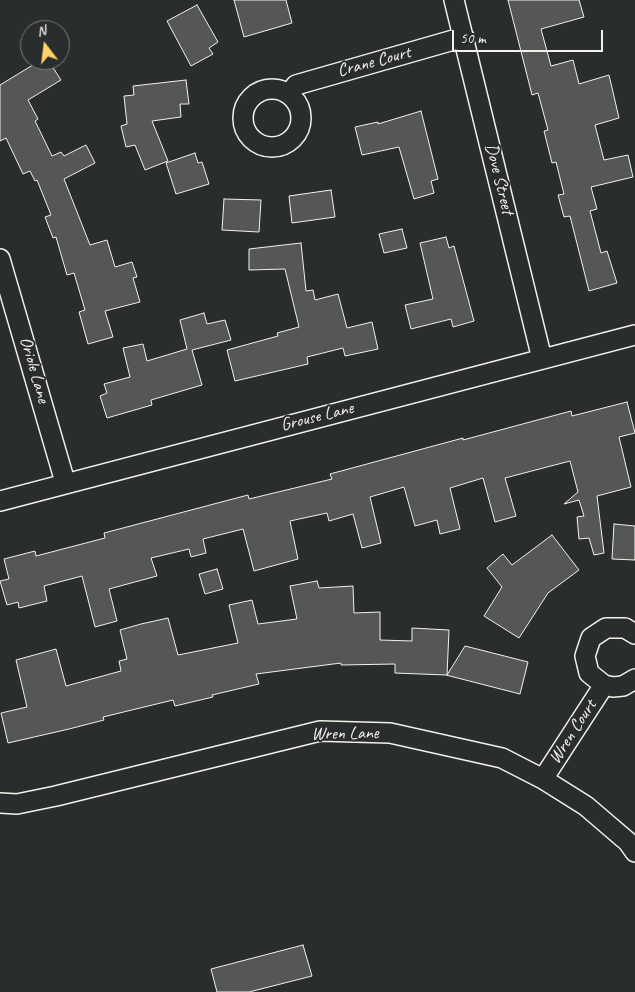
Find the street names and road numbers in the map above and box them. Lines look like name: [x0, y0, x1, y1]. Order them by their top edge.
street label: Crane Court: [335, 42, 413, 82]
street label: Dove Street: [480, 141, 518, 217]
street label: Oriole Lane: [14, 334, 54, 406]
street label: Grouse Lane: [278, 398, 356, 436]
street label: Wren Court: [544, 696, 602, 768]
street label: Wren Lane: [311, 723, 379, 745]

